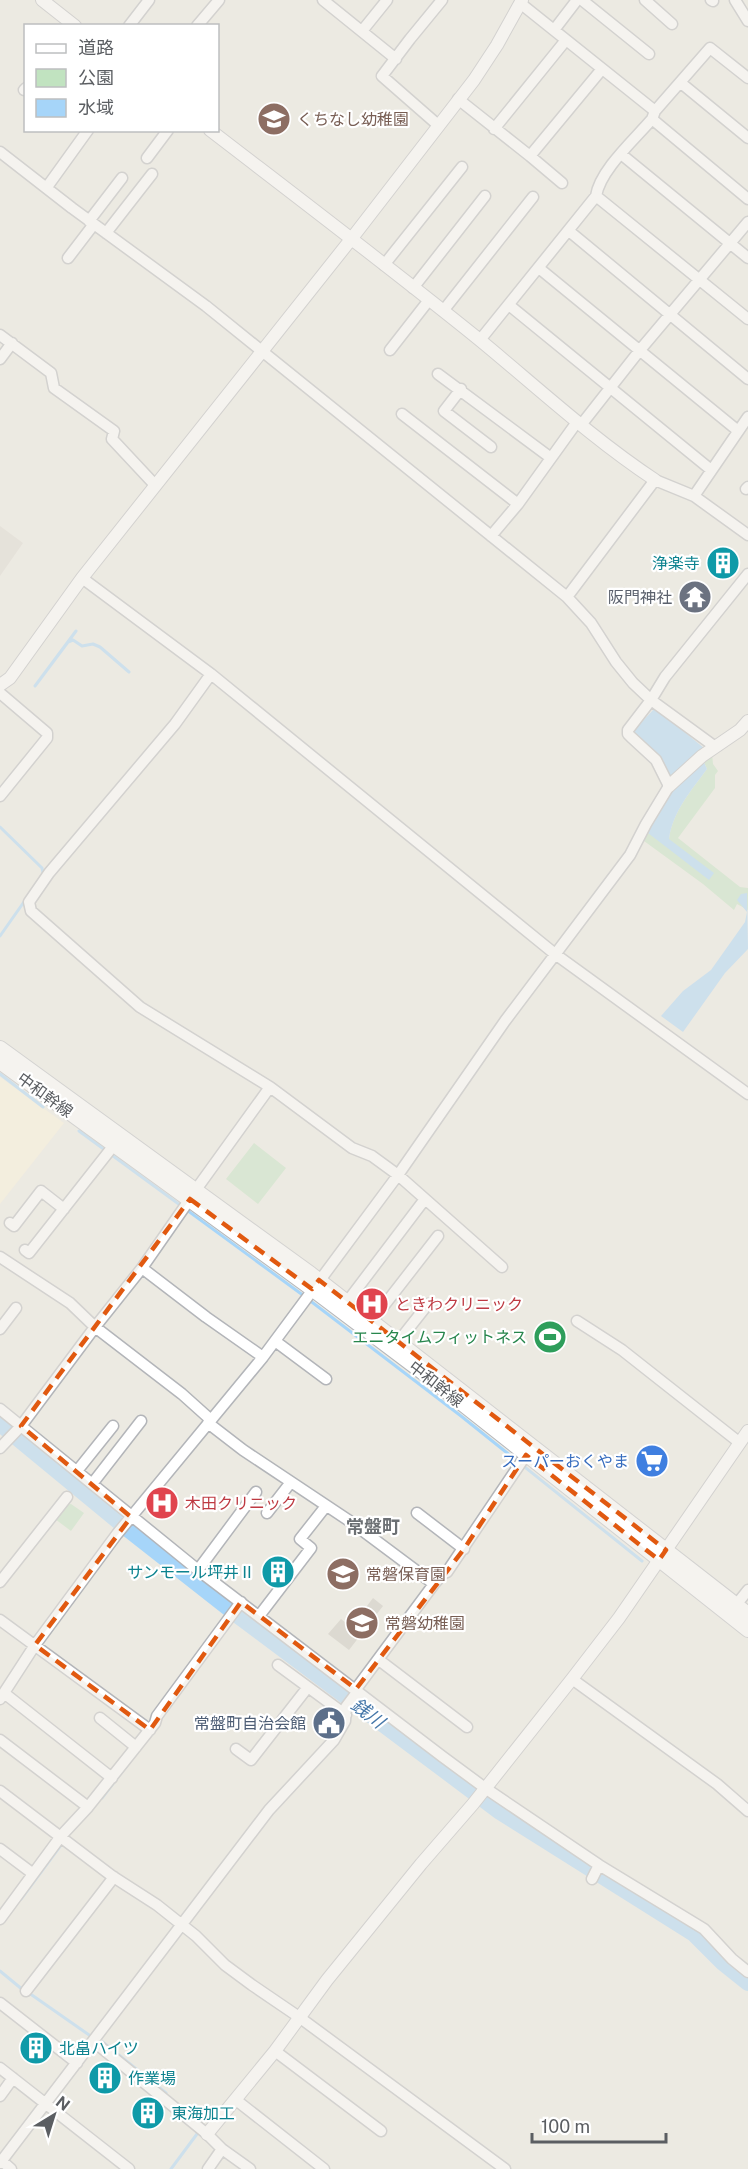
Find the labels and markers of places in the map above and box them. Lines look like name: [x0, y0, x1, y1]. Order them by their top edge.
school or university icon: くちなし幼稚園: [256, 101, 292, 137]
place label: くちなし幼稚園: [297, 110, 409, 129]
building icon: 浄楽寺: [705, 545, 741, 581]
place label: 浄楽寺: [652, 554, 700, 573]
temple icon: 阪門神社: [677, 579, 713, 615]
place label: 阪門神社: [608, 588, 672, 607]
hospital icon: ときわクリニック: [354, 1286, 390, 1322]
place label: ときわクリニック: [395, 1295, 523, 1314]
sports icon: エニタイムフィットネス: [532, 1319, 568, 1355]
place label: エニタイムフィットネス: [353, 1328, 527, 1347]
supermarket icon: スーパーおくやま: [634, 1443, 670, 1479]
place label: スーパーおくやま: [501, 1452, 629, 1471]
hospital icon: 木田クリニック: [144, 1485, 180, 1521]
place label: 木田クリニック: [185, 1494, 297, 1513]
building icon: サンモール坪井Ⅱ: [260, 1554, 296, 1590]
school or university icon: 常磐保育園: [325, 1556, 361, 1592]
place label: サンモール坪井Ⅱ: [127, 1563, 255, 1582]
place label: 常磐保育園: [366, 1565, 446, 1584]
school or university icon: 常磐幼稚園: [344, 1605, 380, 1641]
place label: 常磐幼稚園: [385, 1614, 465, 1633]
public building icon: 常盤町自治会館: [311, 1705, 347, 1741]
place label: 常盤町自治会館: [194, 1714, 306, 1733]
building icon: 北畠ハイツ: [18, 2030, 54, 2066]
place label: 北畠ハイツ: [59, 2039, 139, 2058]
building icon: 作業場: [87, 2060, 123, 2096]
place label: 作業場: [128, 2069, 176, 2088]
building icon: 東海加工: [130, 2095, 166, 2131]
place label: 東海加工: [171, 2104, 235, 2123]

